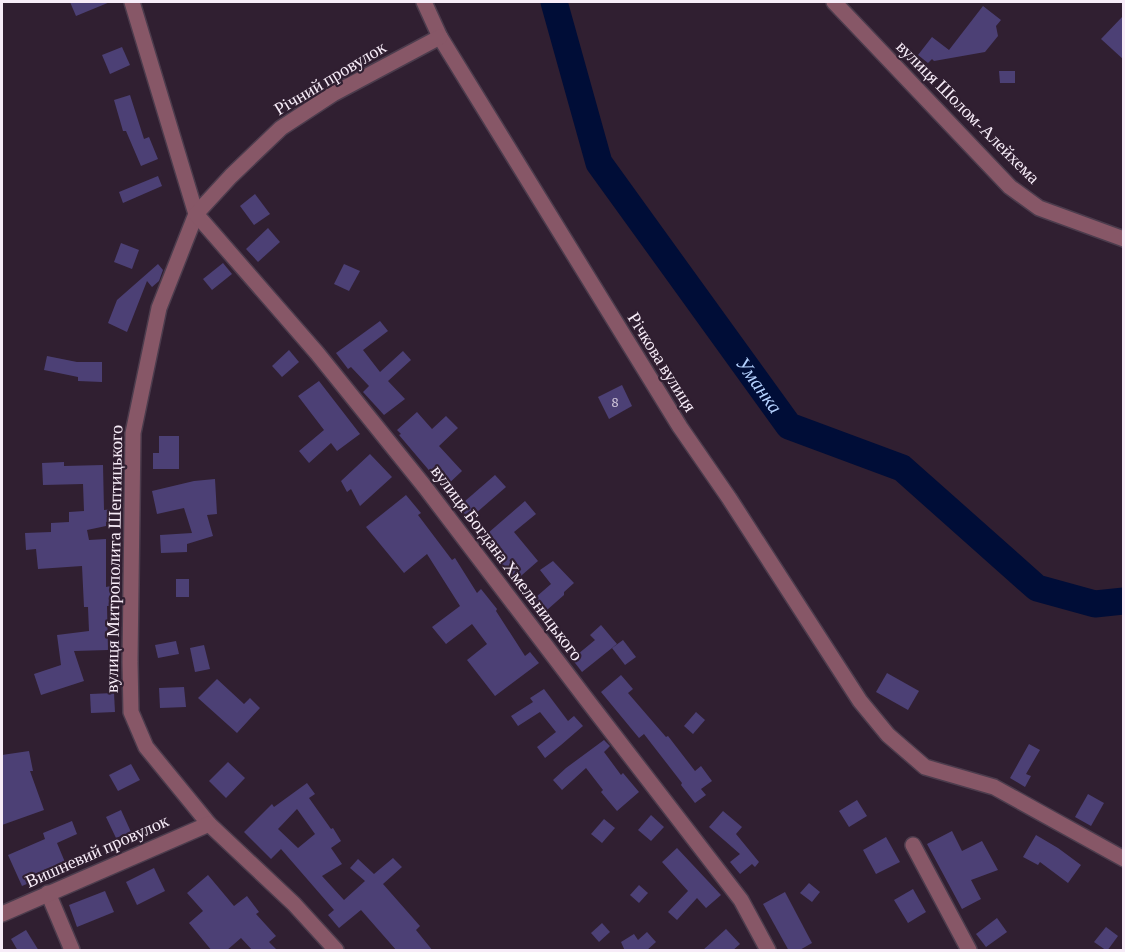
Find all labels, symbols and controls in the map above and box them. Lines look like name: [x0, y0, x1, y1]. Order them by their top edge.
street label: вулиця Шолом-Алейхема: [892, 36, 1044, 188]
street label: Річний провулок: [271, 37, 390, 119]
street label: Річкова вулиця: [624, 309, 700, 415]
water label: Уманка: [732, 353, 787, 417]
house number: 8: [611, 394, 619, 410]
street label: вулиця Митрополита Шептицького: [102, 425, 126, 693]
street label: вулиця Богдана Хмельницького: [427, 461, 587, 665]
street label: Вишневий провулок: [22, 810, 172, 892]

